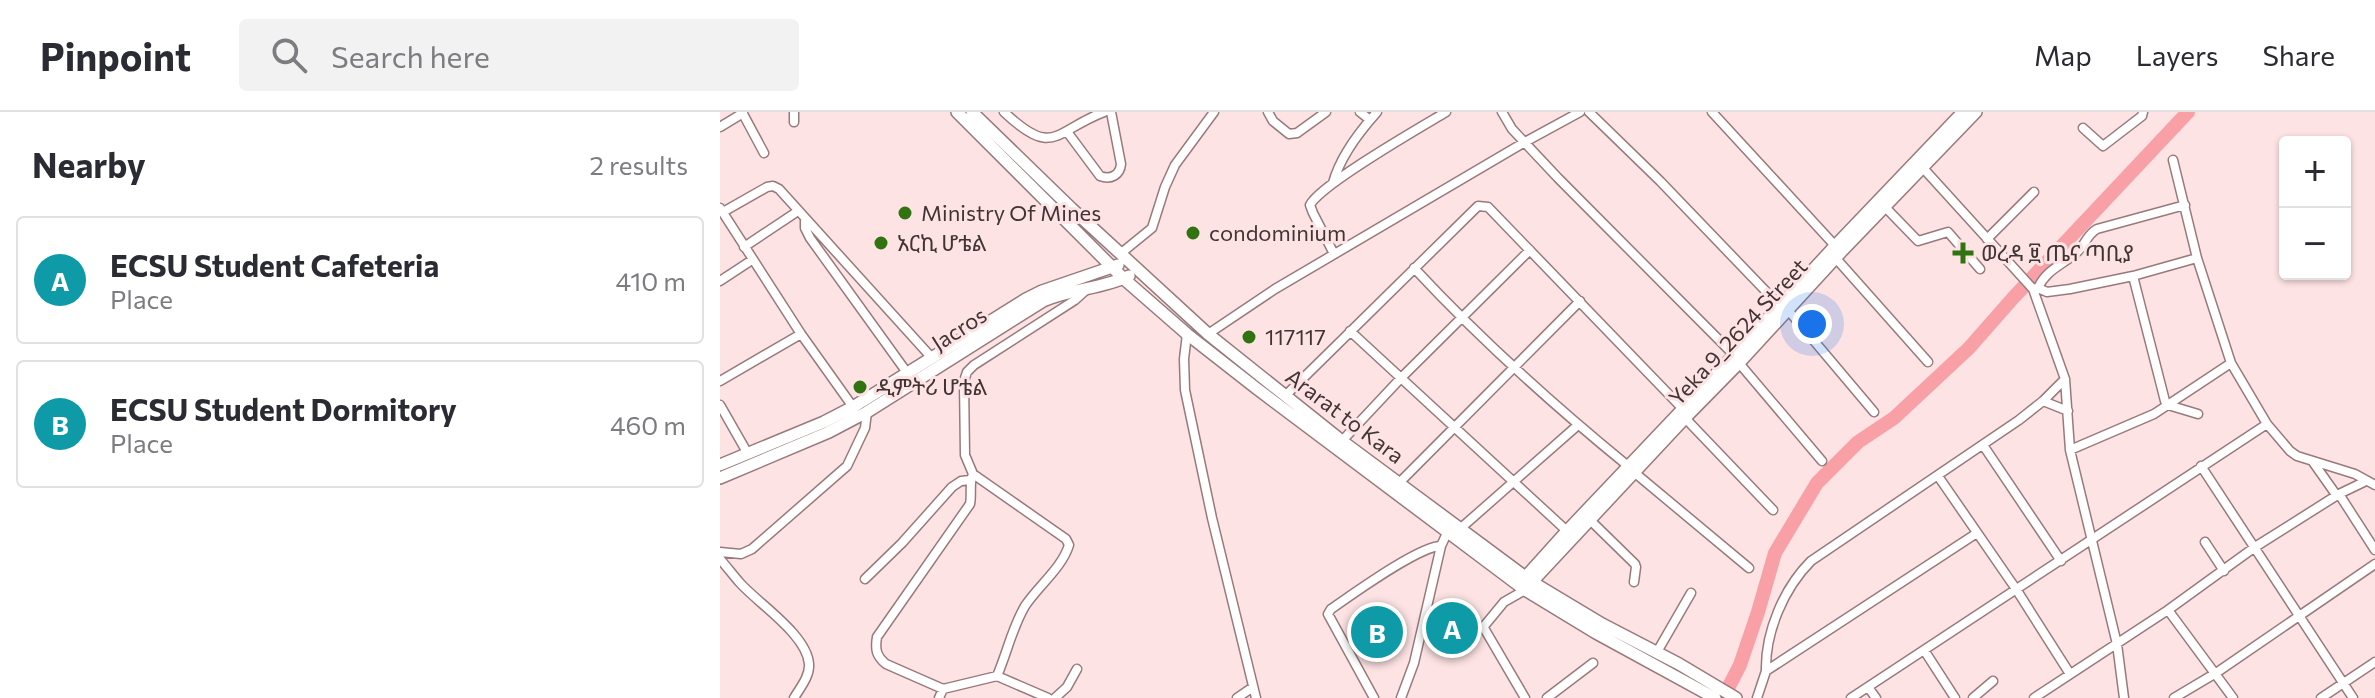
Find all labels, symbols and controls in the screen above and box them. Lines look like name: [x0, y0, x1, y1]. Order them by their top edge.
search box: [239, 19, 799, 91]
text: Pinpoint: [40, 32, 191, 79]
icon: search: [267, 33, 311, 77]
text: Search here: [331, 37, 490, 74]
text: Map: [2034, 38, 2092, 72]
text: Layers: [2136, 38, 2218, 72]
text: Share: [2262, 38, 2335, 72]
map controls: [2279, 136, 2351, 280]
button: +: [2279, 136, 2351, 208]
text: Nearby: [32, 143, 146, 185]
text: 2 results: [590, 149, 688, 180]
place label: Ministry Of Mines: [921, 199, 1101, 226]
marker: Ministry Of Mines: [896, 204, 914, 222]
button: −: [2279, 208, 2351, 280]
place label: condominium: [1209, 219, 1346, 246]
marker: condominium: [1184, 224, 1202, 242]
place label: አርኪ ሆቴል: [897, 229, 987, 256]
marker: አርኪ ሆቴል: [872, 234, 890, 252]
place label: ወረዳ ፱ ጤና ጣቢያ: [1981, 239, 2134, 266]
marker: ወረዳ ፱ ጤና ጣቢያ: [1952, 242, 1974, 264]
text: ECSU Student Cafeteria: [110, 246, 439, 283]
street label: Yeka 9_2624 Street: [1663, 253, 1813, 411]
text: A: [51, 265, 69, 296]
text: 410 m: [615, 265, 686, 296]
text: Place: [110, 283, 173, 314]
street label: Jacros: [926, 301, 991, 356]
your location: [1792, 304, 1832, 344]
place label: 117117: [1265, 323, 1326, 350]
marker: 117117: [1240, 328, 1258, 346]
street label: Ararat to Kara: [1281, 362, 1410, 469]
place label: ዲምትሪ ሆቴል: [876, 373, 988, 400]
marker: ዲምትሪ ሆቴል: [851, 378, 869, 396]
text: ECSU Student Dormitory: [110, 390, 457, 427]
text: B: [51, 409, 69, 440]
text: 460 m: [610, 409, 686, 440]
text: Place: [110, 427, 173, 458]
pin: A: [1426, 598, 1478, 658]
pin: B: [1351, 602, 1403, 662]

